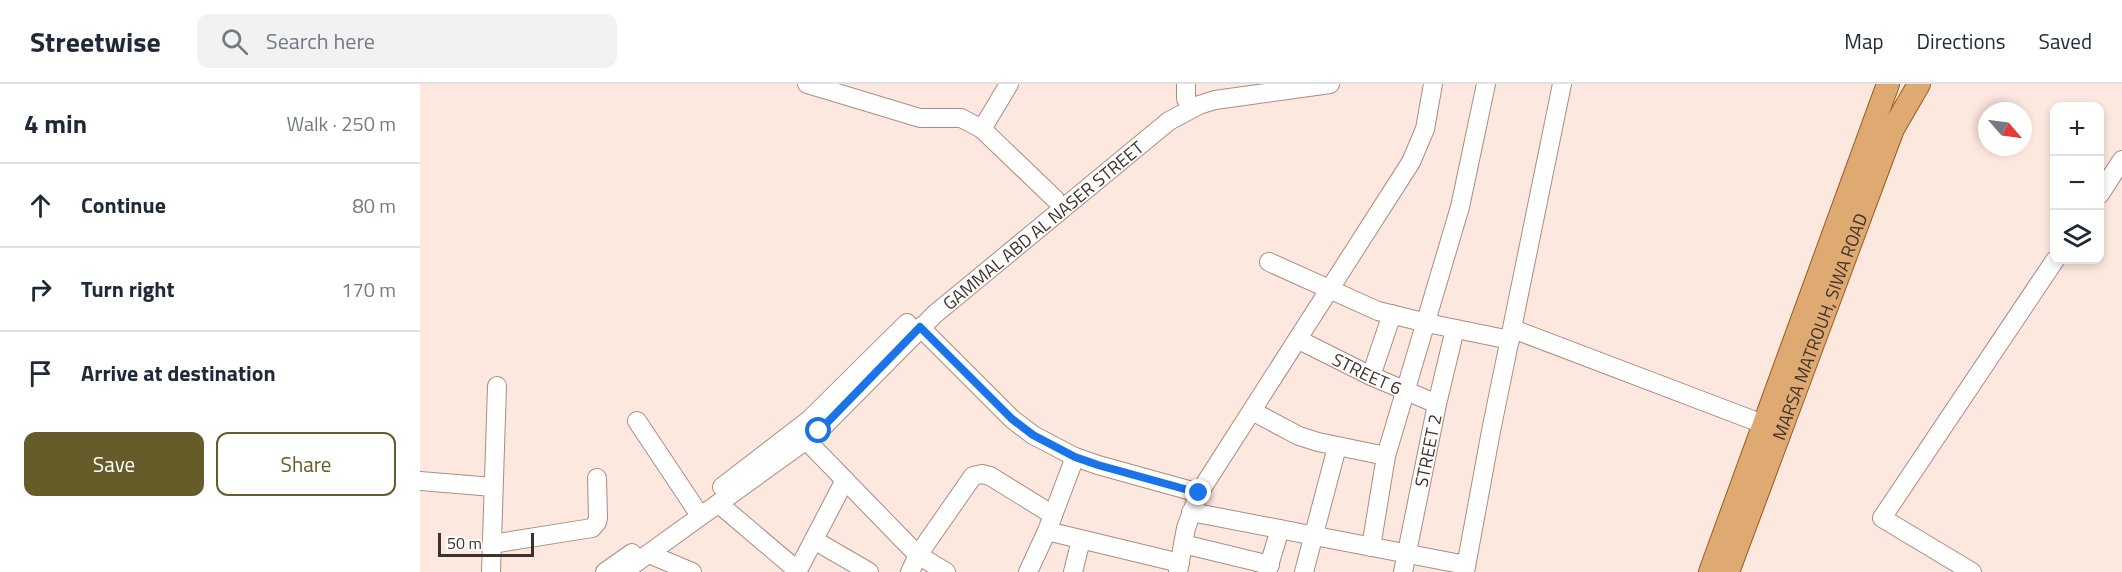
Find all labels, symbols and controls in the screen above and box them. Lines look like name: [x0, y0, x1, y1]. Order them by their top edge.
search box: [197, 14, 617, 68]
text: Streetwise: [30, 20, 161, 63]
text: Search here: [266, 24, 375, 58]
icon: search: [218, 25, 251, 58]
text: Map: [1844, 25, 1884, 57]
text: Directions: [1917, 25, 2006, 57]
text: Saved: [2039, 25, 2092, 57]
north arrow: [1978, 102, 2032, 156]
map controls: [2050, 102, 2104, 264]
button: +: [2050, 102, 2104, 156]
text: 4 min: [24, 104, 87, 143]
text: Walk · 250 m: [287, 108, 396, 139]
street label: GAMMAL ABD AL NASER STREET: [936, 134, 1150, 316]
button: −: [2050, 156, 2104, 210]
text: Continue: [81, 188, 166, 222]
icon: ahead: [24, 189, 57, 222]
text: 80 m: [352, 190, 396, 221]
street label: MARSA MATROUH, SIWA ROAD: [1765, 209, 1874, 444]
button: layers: [2050, 210, 2104, 264]
text: Turn right: [81, 272, 175, 306]
icon: right: [24, 273, 57, 306]
text: 170 m: [341, 274, 396, 305]
street label: STREET 6: [1328, 345, 1406, 401]
text: Arrive at destination: [81, 356, 276, 390]
icon: arrive: [24, 357, 57, 390]
street label: STREET 2: [1407, 412, 1448, 489]
route start: [805, 417, 831, 443]
button: Save: [24, 432, 204, 496]
button: Share: [216, 432, 396, 496]
route end: [1185, 479, 1211, 505]
scale bar: [438, 530, 534, 558]
text: 50 m: [447, 531, 482, 555]

